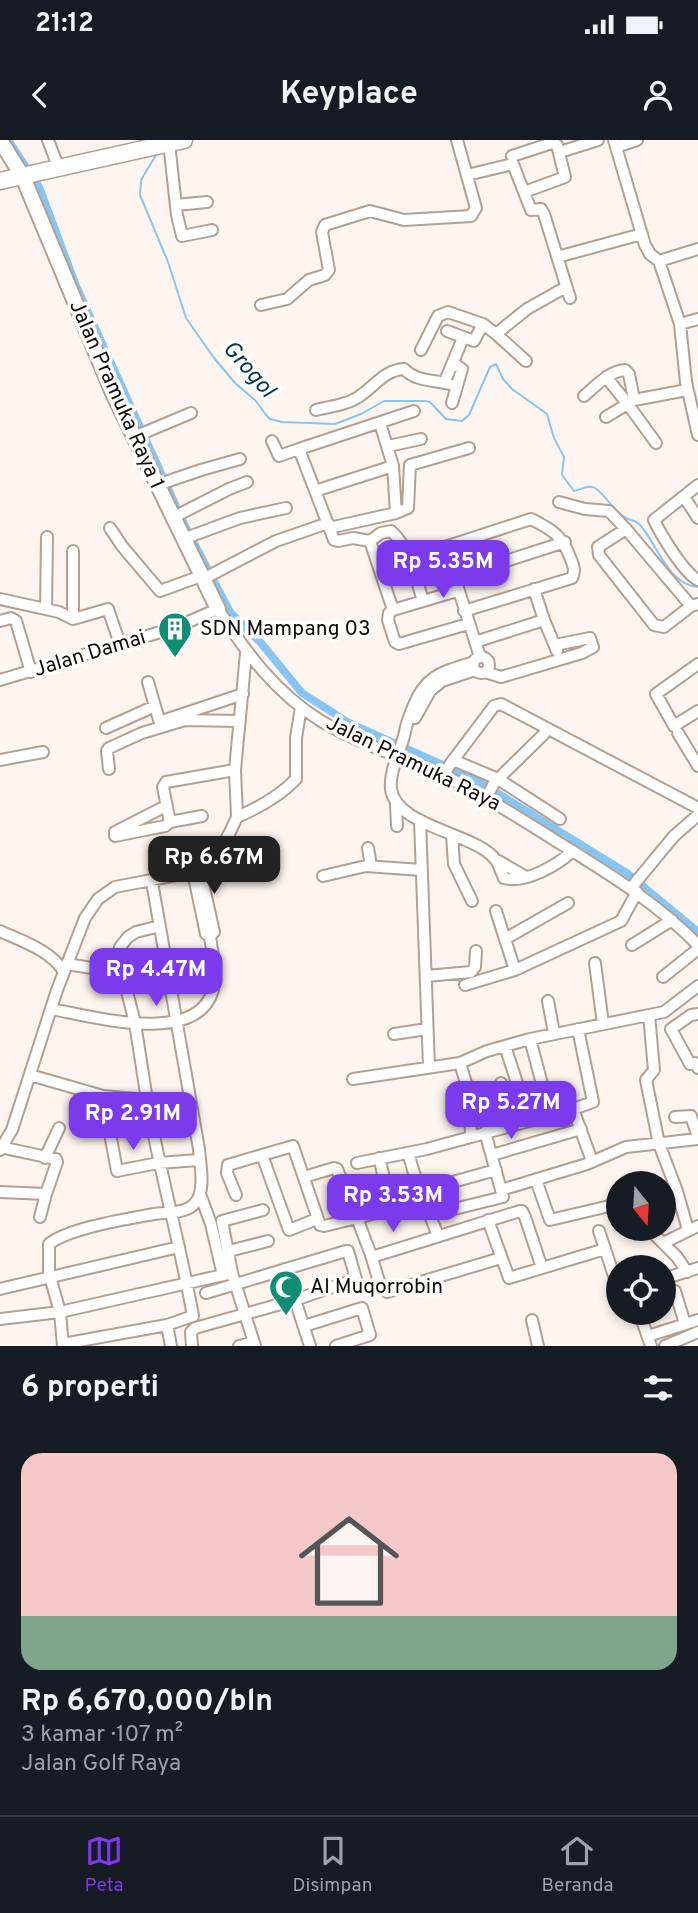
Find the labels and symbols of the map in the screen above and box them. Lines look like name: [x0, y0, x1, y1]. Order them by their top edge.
street label: Jalan Pramuka Raya 1: [62, 296, 170, 494]
water label: Grogol: [215, 335, 281, 405]
pin: Rp 5.35M: [371, 540, 515, 600]
building icon: SDN Mampang 03: [156, 610, 194, 659]
place label: SDN Mampang 03: [200, 616, 371, 643]
street label: Jalan Damai: [31, 624, 149, 684]
street label: Jalan Pramuka Raya: [321, 710, 505, 818]
pin: Rp 6.67M: [142, 836, 286, 896]
pin: Rp 4.47M: [84, 948, 228, 1008]
pin: Rp 5.27M: [439, 1082, 583, 1141]
pin: Rp 2.91M: [61, 1093, 205, 1152]
north arrow: [606, 1171, 676, 1241]
pin: Rp 3.53M: [321, 1174, 465, 1234]
mosque icon: Al Muqorrobin: [267, 1268, 305, 1317]
place label: Al Muqorrobin: [310, 1274, 443, 1301]

